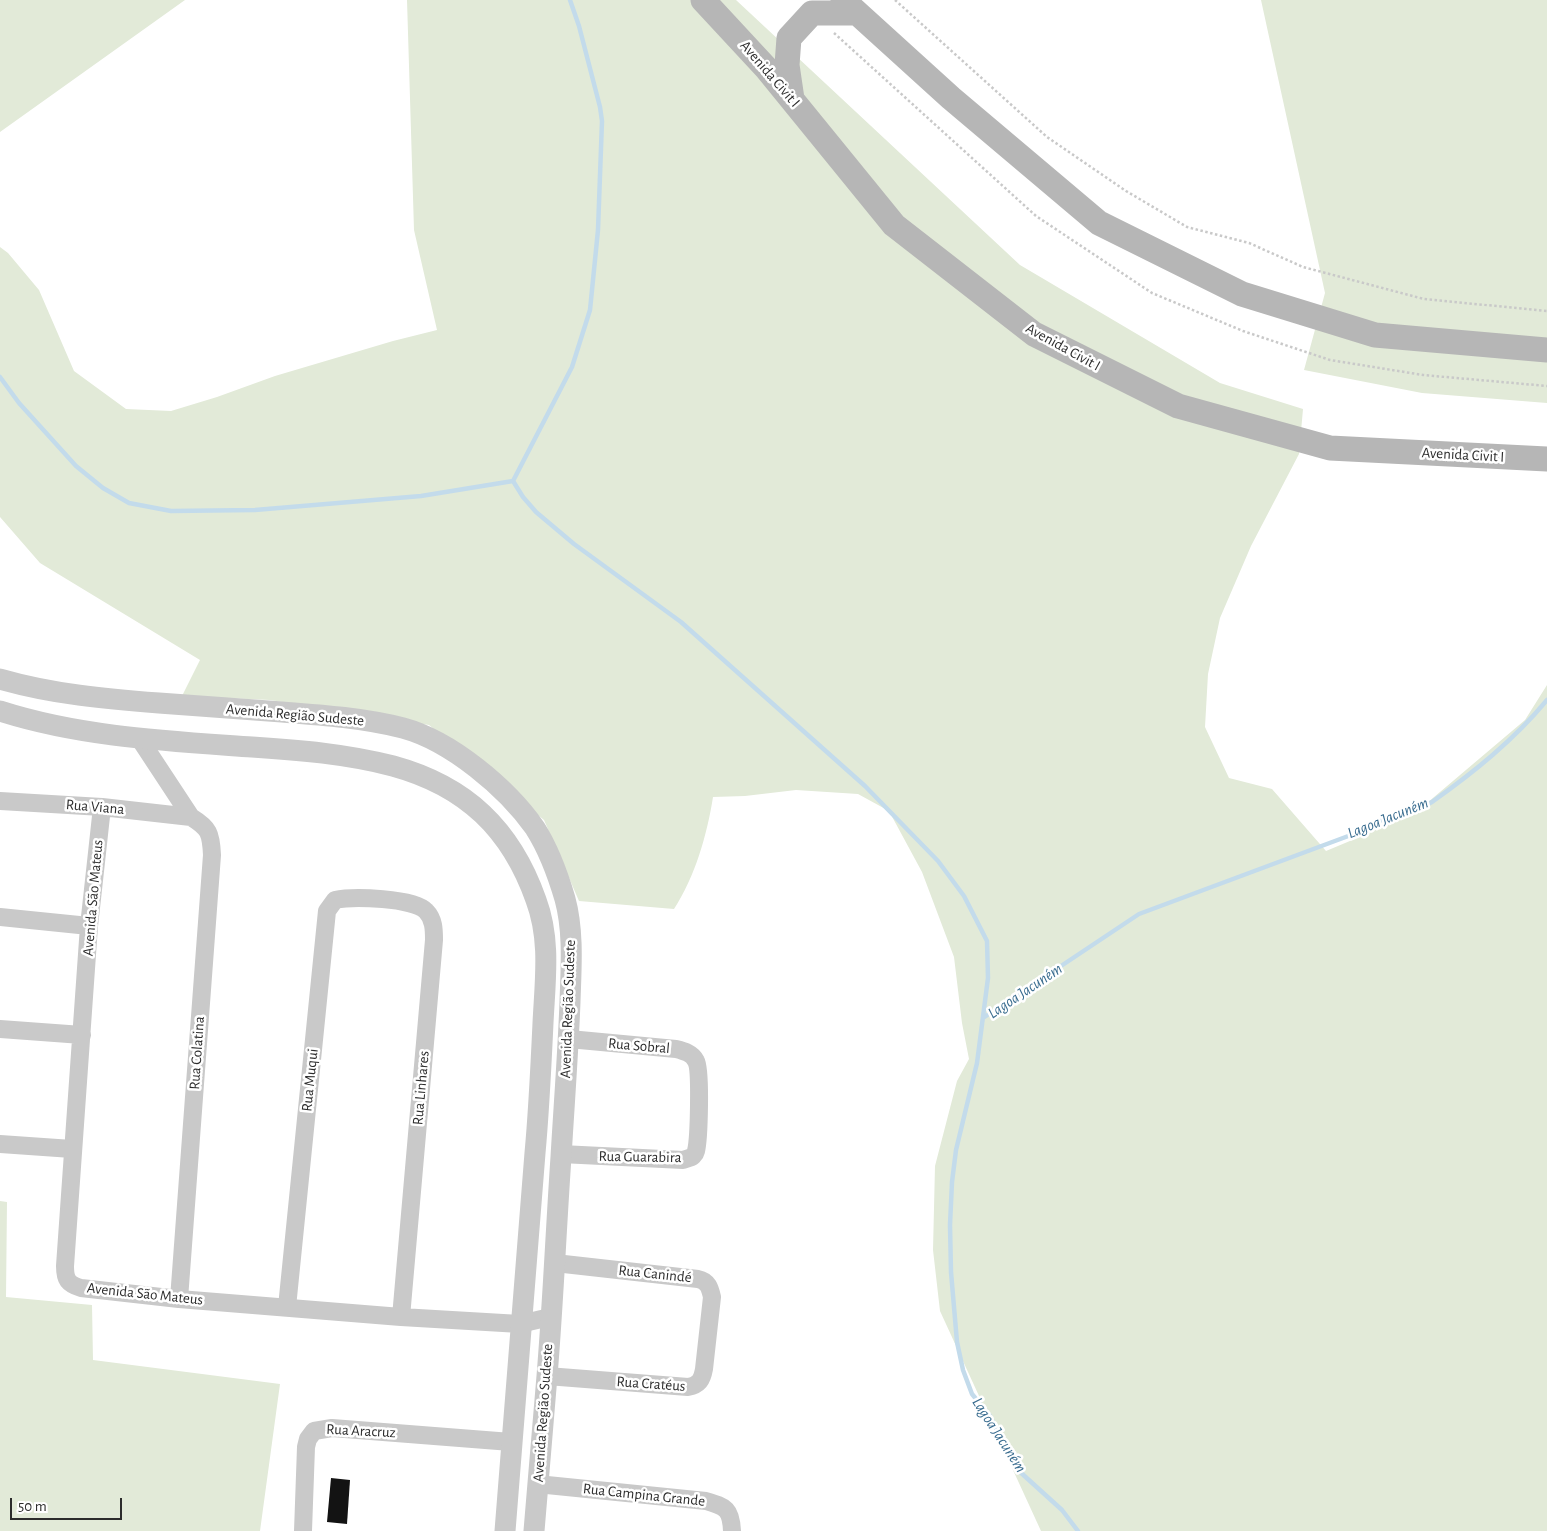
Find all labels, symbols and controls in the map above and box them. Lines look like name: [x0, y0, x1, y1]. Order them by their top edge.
street label: Avenida Civit I: [736, 37, 804, 111]
street label: Avenida Civit I: [1022, 319, 1104, 375]
street label: Avenida Civit I: [1421, 444, 1505, 466]
street label: Avenida Região Sudeste: [225, 700, 365, 730]
water label: Lagoa Jacuném: [1345, 793, 1431, 843]
street label: Rua Viana: [65, 795, 125, 819]
street label: Avenida São Mateus: [79, 839, 107, 957]
street label: Avenida Região Sudeste: [557, 939, 579, 1079]
water label: Lagoa Jacuném: [984, 959, 1066, 1023]
street label: Rua Colatina: [185, 1016, 209, 1090]
street label: Rua Sobral: [607, 1034, 671, 1058]
street label: Rua Muqui: [298, 1048, 322, 1112]
street label: Rua Linhares: [409, 1050, 433, 1126]
street label: Rua Guarabira: [598, 1147, 682, 1167]
street label: Rua Canindé: [618, 1261, 692, 1287]
street label: Avenida São Mateus: [86, 1279, 204, 1309]
street label: Avenida Região Sudeste: [529, 1343, 557, 1483]
street label: Rua Cratéus: [616, 1373, 686, 1395]
water label: Lagoa Jacuném: [968, 1394, 1030, 1476]
street label: Rua Aracruz: [326, 1420, 396, 1442]
street label: Rua Campina Grande: [582, 1480, 706, 1510]
scale bar: [12, 1488, 125, 1520]
text: 50 m: [18, 1499, 47, 1514]

